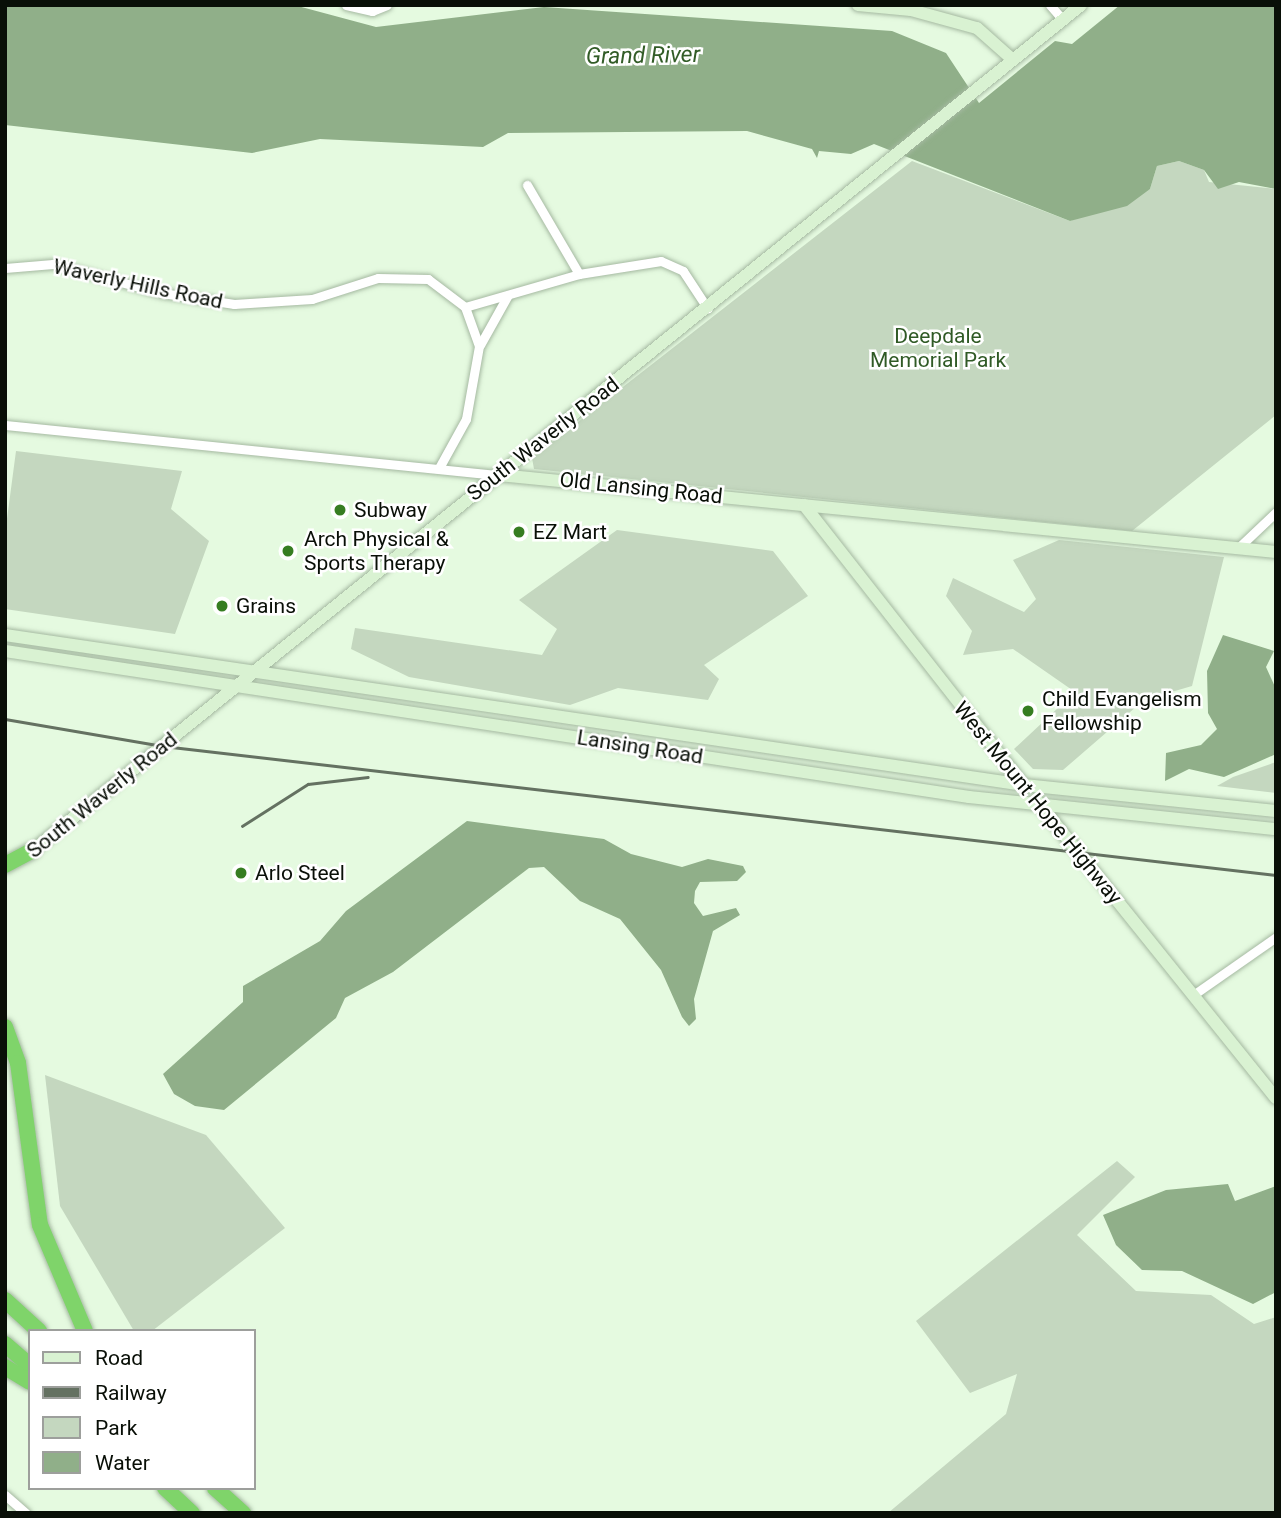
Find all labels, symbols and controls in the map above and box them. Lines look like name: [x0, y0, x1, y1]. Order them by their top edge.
water label: Grand River: [586, 41, 700, 71]
street label: Waverly Hills Road: [51, 254, 225, 314]
park label: Deepdale Memorial Park: [870, 323, 1006, 373]
street label: South Waverly Road: [462, 372, 624, 506]
street label: Old Lansing Road: [558, 467, 724, 509]
place label: Subway: [354, 497, 427, 523]
marker: Subway: [332, 502, 348, 518]
place label: EZ Mart: [533, 519, 607, 545]
marker: EZ Mart: [511, 524, 527, 540]
place label: Arch Physical & Sports Therapy: [304, 526, 449, 576]
marker: Arch Physical & Sports Therapy: [278, 541, 298, 561]
place label: Grains: [236, 593, 296, 619]
marker: Grains: [214, 598, 230, 614]
place label: Child Evangelism Fellowship: [1042, 686, 1202, 736]
street label: West Mount Hope Highway: [948, 697, 1128, 909]
marker: Child Evangelism Fellowship: [1020, 703, 1036, 719]
street label: Lansing Road: [575, 725, 705, 769]
street label: South Waverly Road: [22, 727, 182, 863]
place label: Arlo Steel: [255, 860, 345, 886]
marker: Arlo Steel: [233, 865, 249, 881]
legend: [28, 1329, 256, 1490]
text: Road: [95, 1346, 143, 1370]
text: Railway: [95, 1381, 167, 1405]
text: Park: [95, 1416, 137, 1440]
text: Water: [95, 1451, 150, 1475]

